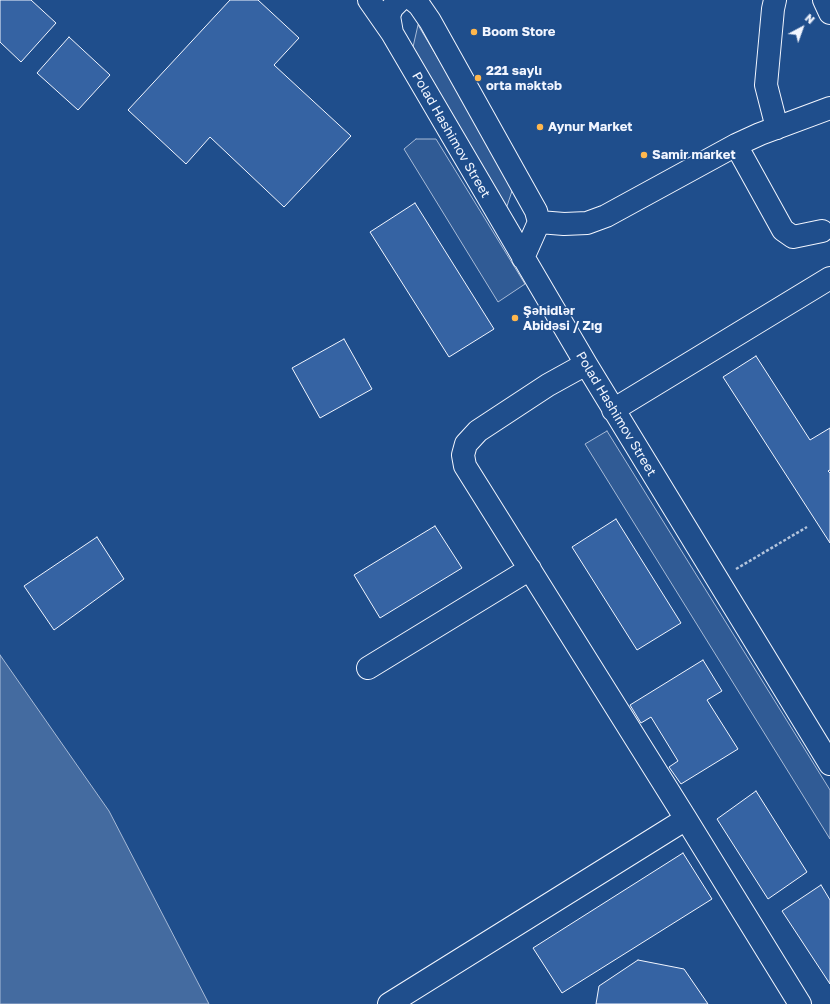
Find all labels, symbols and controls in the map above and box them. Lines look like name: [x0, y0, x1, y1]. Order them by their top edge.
north arrow: [782, 8, 822, 48]
text: N: [803, 11, 818, 26]
place label: Boom Store: [482, 24, 556, 40]
marker: Boom Store: [469, 27, 479, 37]
place label: 221 saylı orta məktəb: [486, 63, 562, 94]
street label: Polad Hashimov Street: [409, 69, 493, 201]
marker: 221 saylı orta məktəb: [473, 73, 483, 83]
place label: Aynur Market: [548, 119, 633, 135]
marker: Aynur Market: [535, 122, 545, 132]
place label: Samir market: [652, 147, 736, 163]
marker: Samir market: [639, 150, 649, 160]
place label: Şəhidlər Abidəsi / Zığ: [523, 303, 602, 334]
marker: Şəhidlər Abidəsi / Zığ: [510, 313, 520, 323]
street label: Polad Hashimov Street: [573, 349, 659, 479]

